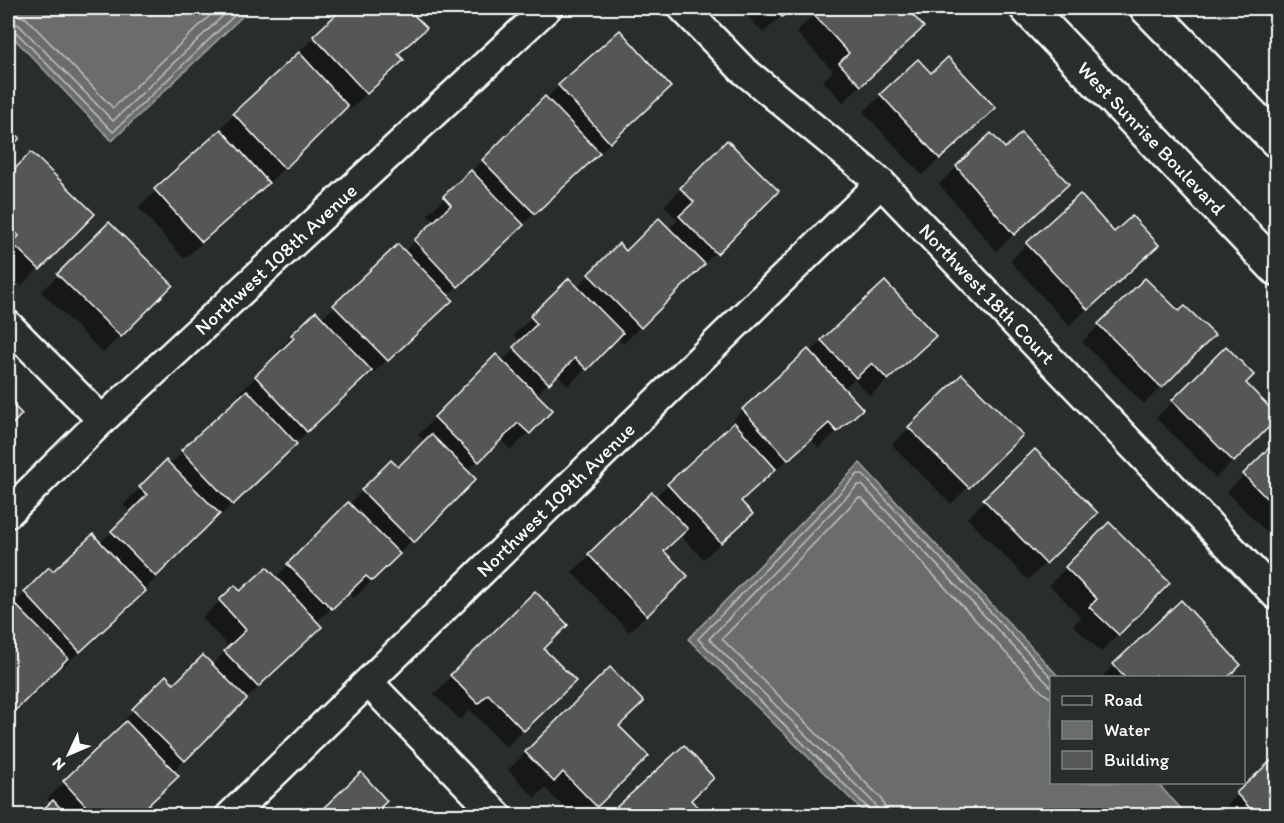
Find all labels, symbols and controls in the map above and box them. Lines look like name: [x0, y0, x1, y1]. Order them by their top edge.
street label: West Sunrise Boulevard: [1073, 56, 1231, 220]
street label: Northwest 108th Avenue: [190, 178, 362, 340]
street label: Northwest 18th Court: [914, 218, 1060, 369]
street label: Northwest 109th Avenue: [471, 417, 640, 582]
legend: [1050, 676, 1245, 784]
text: Road: [1104, 689, 1143, 711]
text: Water: [1104, 719, 1150, 741]
north arrow: [39, 724, 99, 784]
text: Building: [1104, 749, 1170, 771]
text: N: [48, 754, 69, 775]

